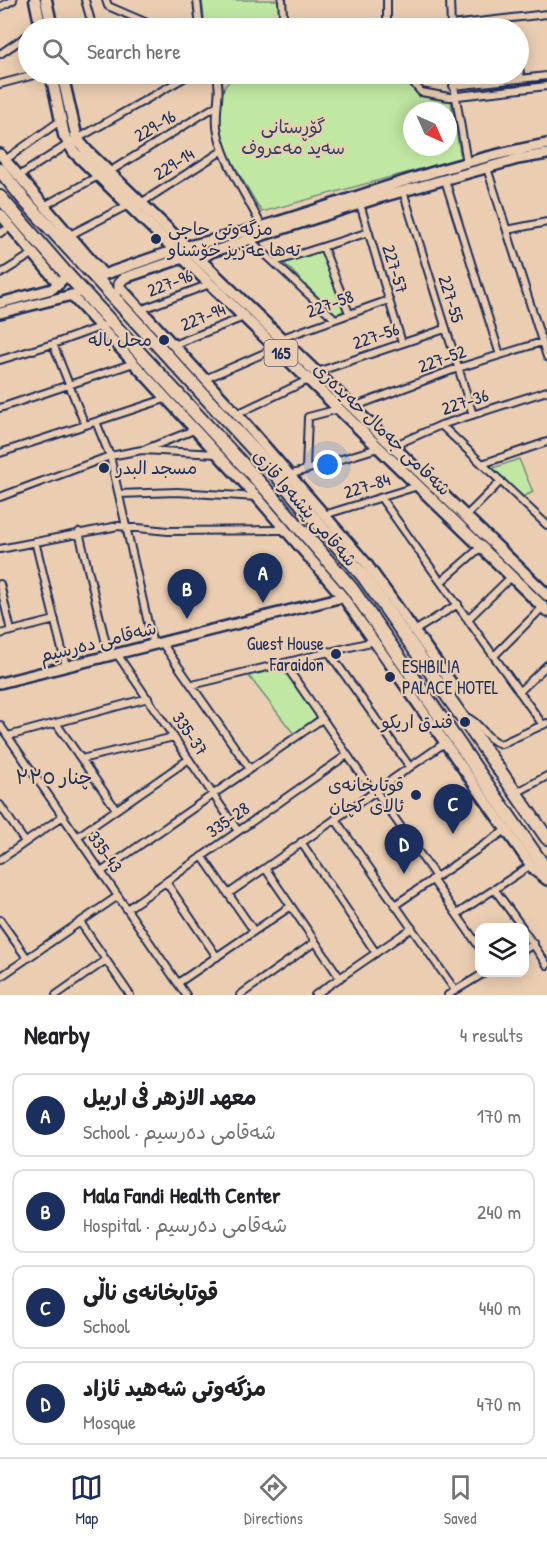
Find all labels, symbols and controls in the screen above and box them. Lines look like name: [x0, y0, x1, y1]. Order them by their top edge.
search box: [18, 18, 529, 84]
icon: search: [39, 35, 72, 68]
text: Search here: [87, 36, 181, 66]
north arrow: [403, 102, 457, 156]
street label: 229-16: [129, 103, 180, 148]
park label: گۆڕستانی سەید مەعروف: [241, 114, 345, 160]
street label: 229-14: [148, 141, 199, 186]
place label: مزگەوتی حاجی تەها عەزیز خۆشناو: [166, 216, 301, 262]
marker: مزگەوتی حاجی تەها عەزیز خۆشناو: [149, 232, 163, 246]
street label: 227-57: [376, 242, 415, 296]
street label: 227-96: [143, 262, 196, 303]
street label: 227-55: [432, 272, 471, 326]
street label: 227-58: [303, 283, 357, 324]
street label: 227-94: [177, 296, 229, 337]
street label: 227-56: [349, 316, 403, 355]
place label: محل باله: [88, 327, 152, 352]
marker: محل باله: [157, 333, 171, 347]
street label: 227-52: [414, 338, 470, 379]
road number: 165: [264, 340, 298, 366]
street label: شەقامی جەمال حەیدەری: [308, 356, 457, 501]
street label: 227-36: [438, 382, 492, 421]
street label: شەقامی پێشەوا قازی: [247, 444, 363, 572]
your location: [313, 450, 342, 479]
place label: مسجد البدر: [114, 455, 197, 480]
marker: مسجد البدر: [97, 461, 111, 475]
street label: 227-84: [340, 467, 393, 504]
pin: A: [244, 554, 282, 603]
pin: B: [168, 570, 207, 619]
street label: شەقامی دەرسیم: [37, 615, 159, 670]
place label: Guest House Faraidon: [247, 631, 324, 677]
marker: Guest House Faraidon: [329, 647, 343, 661]
place label: ESHBILIA PALACE HOTEL: [402, 654, 499, 700]
marker: ESHBILIA PALACE HOTEL: [383, 670, 397, 684]
street label: 335-37: [167, 707, 214, 761]
place label: فندق اريكو: [379, 709, 453, 734]
marker: فندق اريكو: [458, 715, 472, 729]
district label: چنار ٣٣٥: [15, 763, 93, 790]
place label: قوتابخانەی ئالای کچان: [328, 772, 404, 818]
pin: C: [434, 784, 472, 834]
marker: قوتابخانەی ئالای کچان: [409, 788, 423, 802]
street label: 335-28: [201, 796, 254, 843]
pin: D: [384, 824, 424, 874]
street label: 335-43: [82, 826, 129, 878]
map controls: [475, 923, 529, 977]
button: layers: [475, 923, 529, 977]
text: Nearby: [24, 1017, 90, 1052]
text: 4 results: [460, 1021, 523, 1048]
text: معهد الازهر فی اربیل: [83, 1082, 257, 1112]
text: A: [41, 1102, 50, 1129]
text: 170 m: [477, 1102, 521, 1129]
text: School · شەقامی دەرسیم: [83, 1118, 276, 1145]
text: Mala Fandi Health Center: [83, 1180, 281, 1210]
text: B: [40, 1198, 51, 1225]
text: 240 m: [477, 1198, 521, 1225]
text: Hospital · شەقامی دەرسیم: [83, 1211, 287, 1238]
text: قوتابخانەی ناڵی: [83, 1277, 218, 1307]
text: C: [40, 1294, 51, 1321]
text: 440 m: [479, 1294, 521, 1321]
text: School: [83, 1312, 130, 1339]
text: مزگەوتی شەهید ئازاد: [83, 1373, 266, 1403]
text: D: [41, 1390, 50, 1417]
text: 470 m: [476, 1390, 521, 1417]
text: Mosque: [83, 1408, 136, 1435]
tab: Map: [70, 1471, 103, 1529]
tab: Directions: [244, 1471, 303, 1529]
tab: Saved: [444, 1471, 477, 1529]

